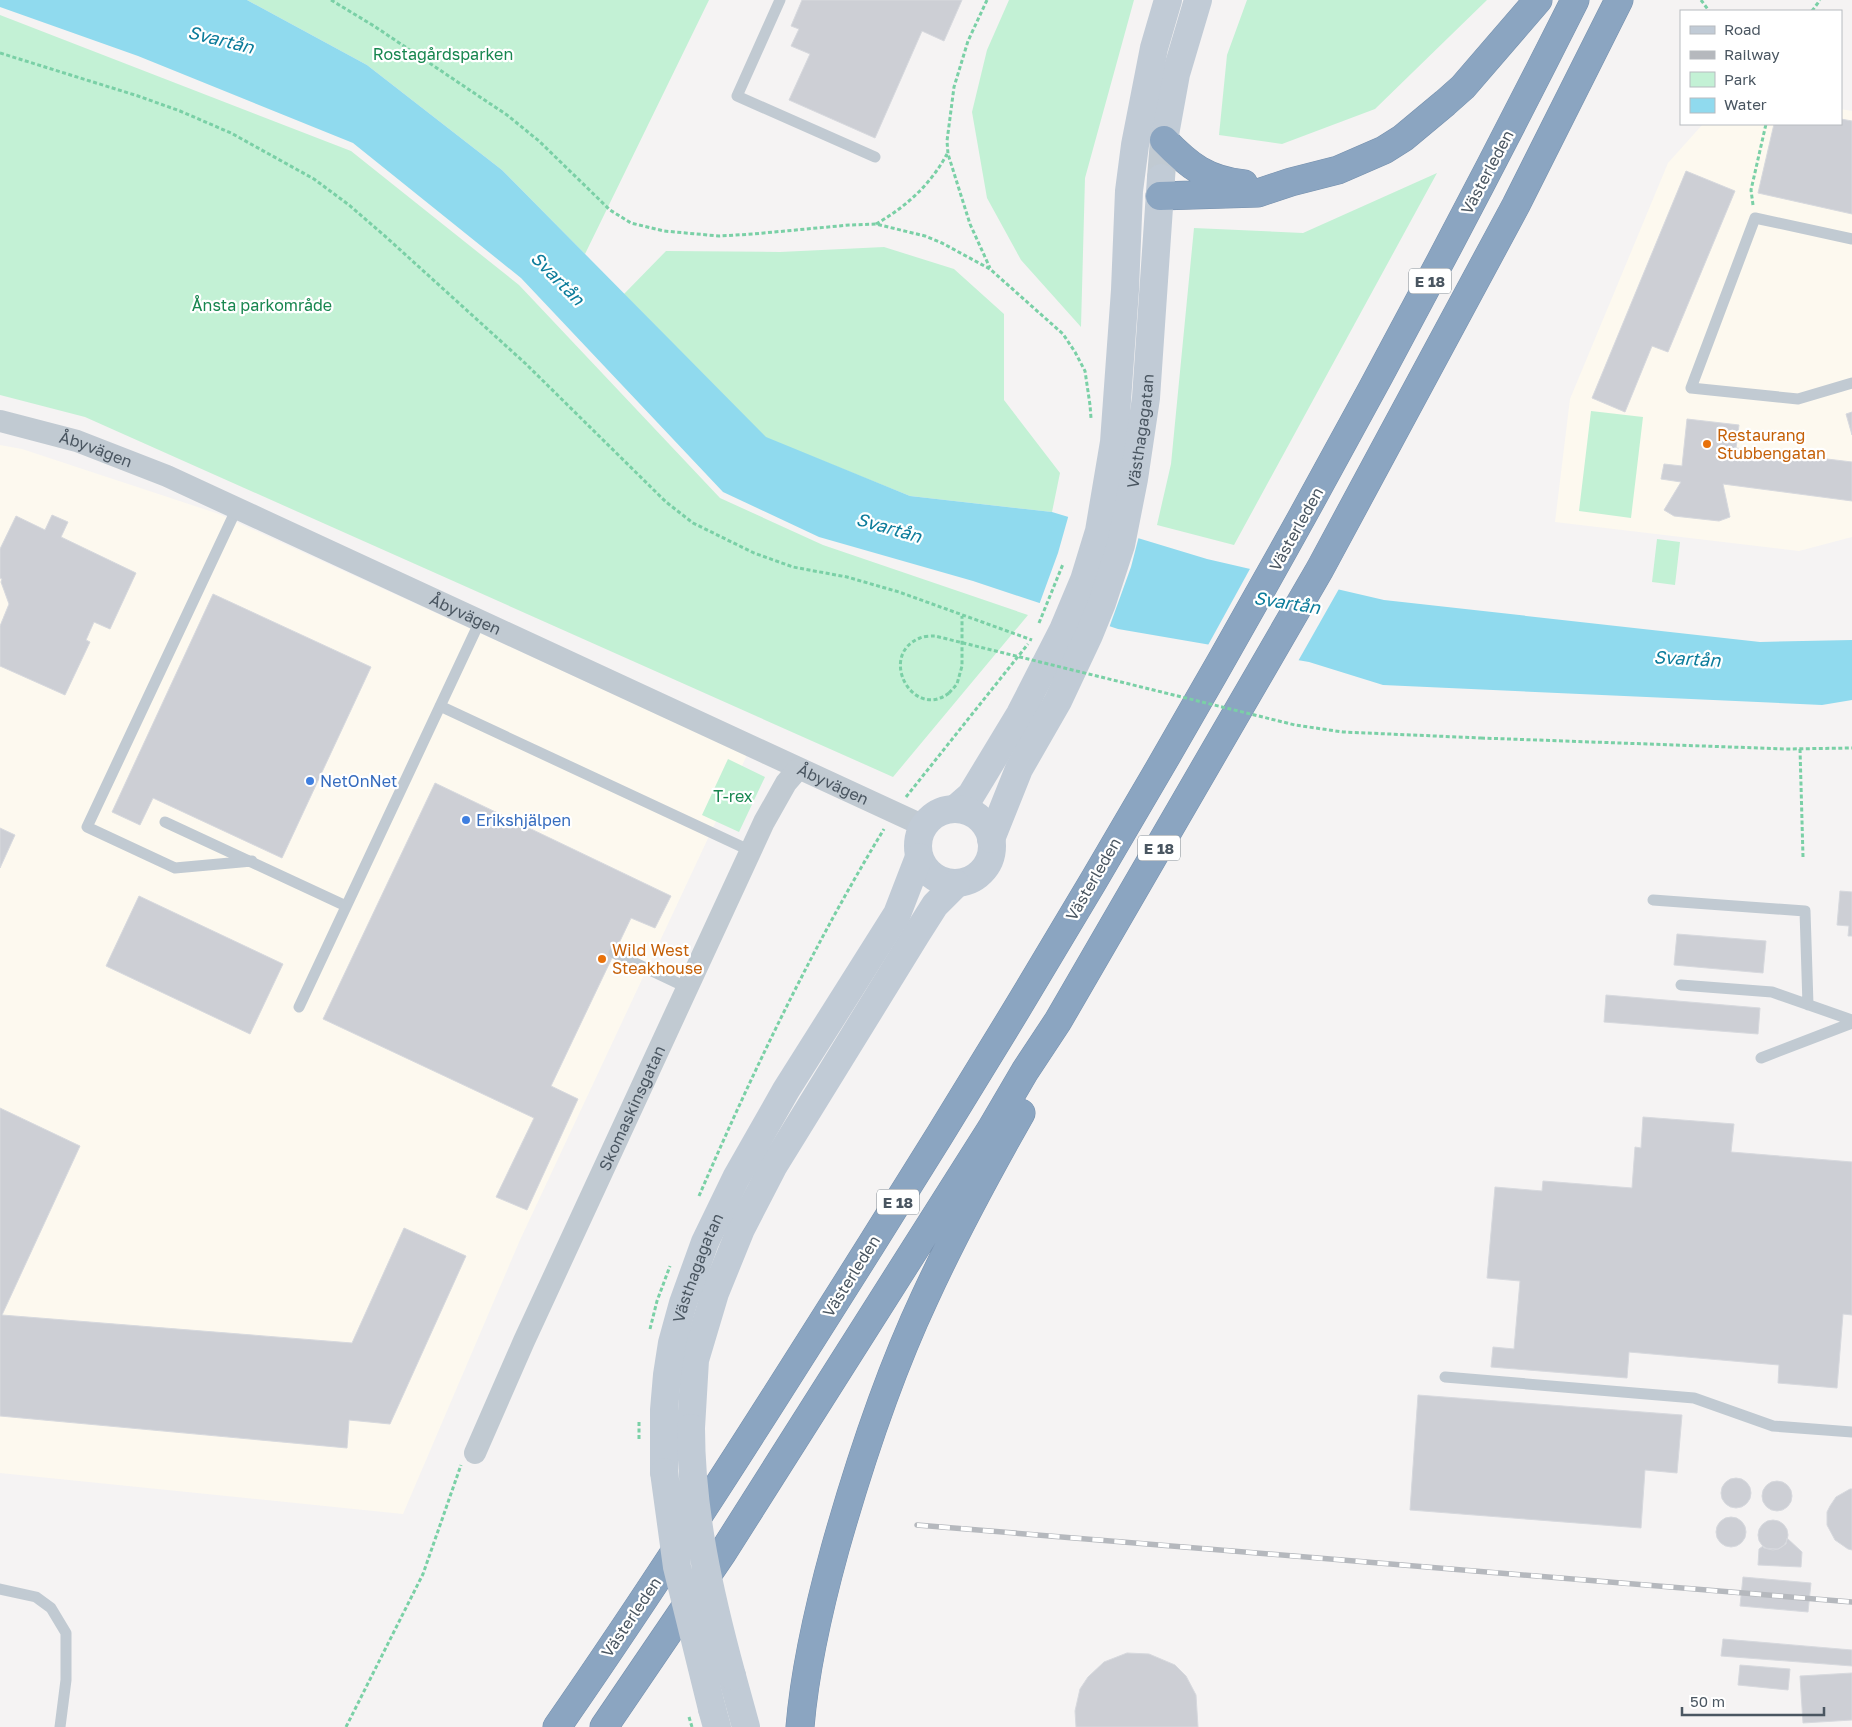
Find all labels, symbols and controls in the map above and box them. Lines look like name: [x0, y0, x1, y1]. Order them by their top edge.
legend: [1680, 10, 1842, 125]
water label: Svartån: [186, 20, 257, 58]
text: Road: [1724, 20, 1761, 38]
park label: Rostagårdsparken: [373, 44, 513, 64]
text: Railway: [1724, 45, 1780, 63]
text: Park: [1724, 70, 1757, 88]
text: Water: [1724, 95, 1767, 113]
street label: Västerleden: [1456, 126, 1518, 218]
water label: Svartån: [527, 247, 590, 310]
road number: E 18: [1409, 268, 1451, 294]
park label: Ånsta parkområde: [192, 295, 332, 315]
street label: Västhagagatan: [1122, 373, 1158, 490]
place label: Restaurang Stubbengatan: [1717, 425, 1826, 463]
street label: Åbyvägen: [57, 427, 135, 472]
marker: Restaurang Stubbengatan: [1701, 438, 1713, 450]
street label: Västerleden: [1265, 484, 1327, 574]
water label: Svartån: [854, 507, 925, 547]
water label: Svartån: [1252, 586, 1323, 618]
street label: Åbyvägen: [427, 589, 504, 639]
water label: Svartån: [1653, 645, 1722, 671]
street label: Åbyvägen: [794, 759, 872, 809]
place label: NetOnNet: [320, 771, 397, 791]
marker: NetOnNet: [304, 775, 316, 787]
park label: T-rex: [713, 786, 753, 806]
place label: Erikshjälpen: [476, 810, 571, 830]
marker: Erikshjälpen: [460, 814, 472, 826]
street label: Västerleden: [1061, 834, 1125, 924]
road number: E 18: [1138, 836, 1180, 860]
place label: Wild West Steakhouse: [612, 940, 703, 978]
marker: Wild West Steakhouse: [596, 953, 608, 965]
street label: Skomaskinsgatan: [594, 1042, 669, 1174]
road number: E 18: [877, 1190, 919, 1214]
street label: Västhagagatan: [668, 1210, 728, 1325]
street label: Västerleden: [818, 1231, 884, 1321]
street label: Västerleden: [597, 1573, 665, 1661]
scale bar: [1682, 1684, 1824, 1716]
text: 50 m: [1690, 1692, 1725, 1710]

